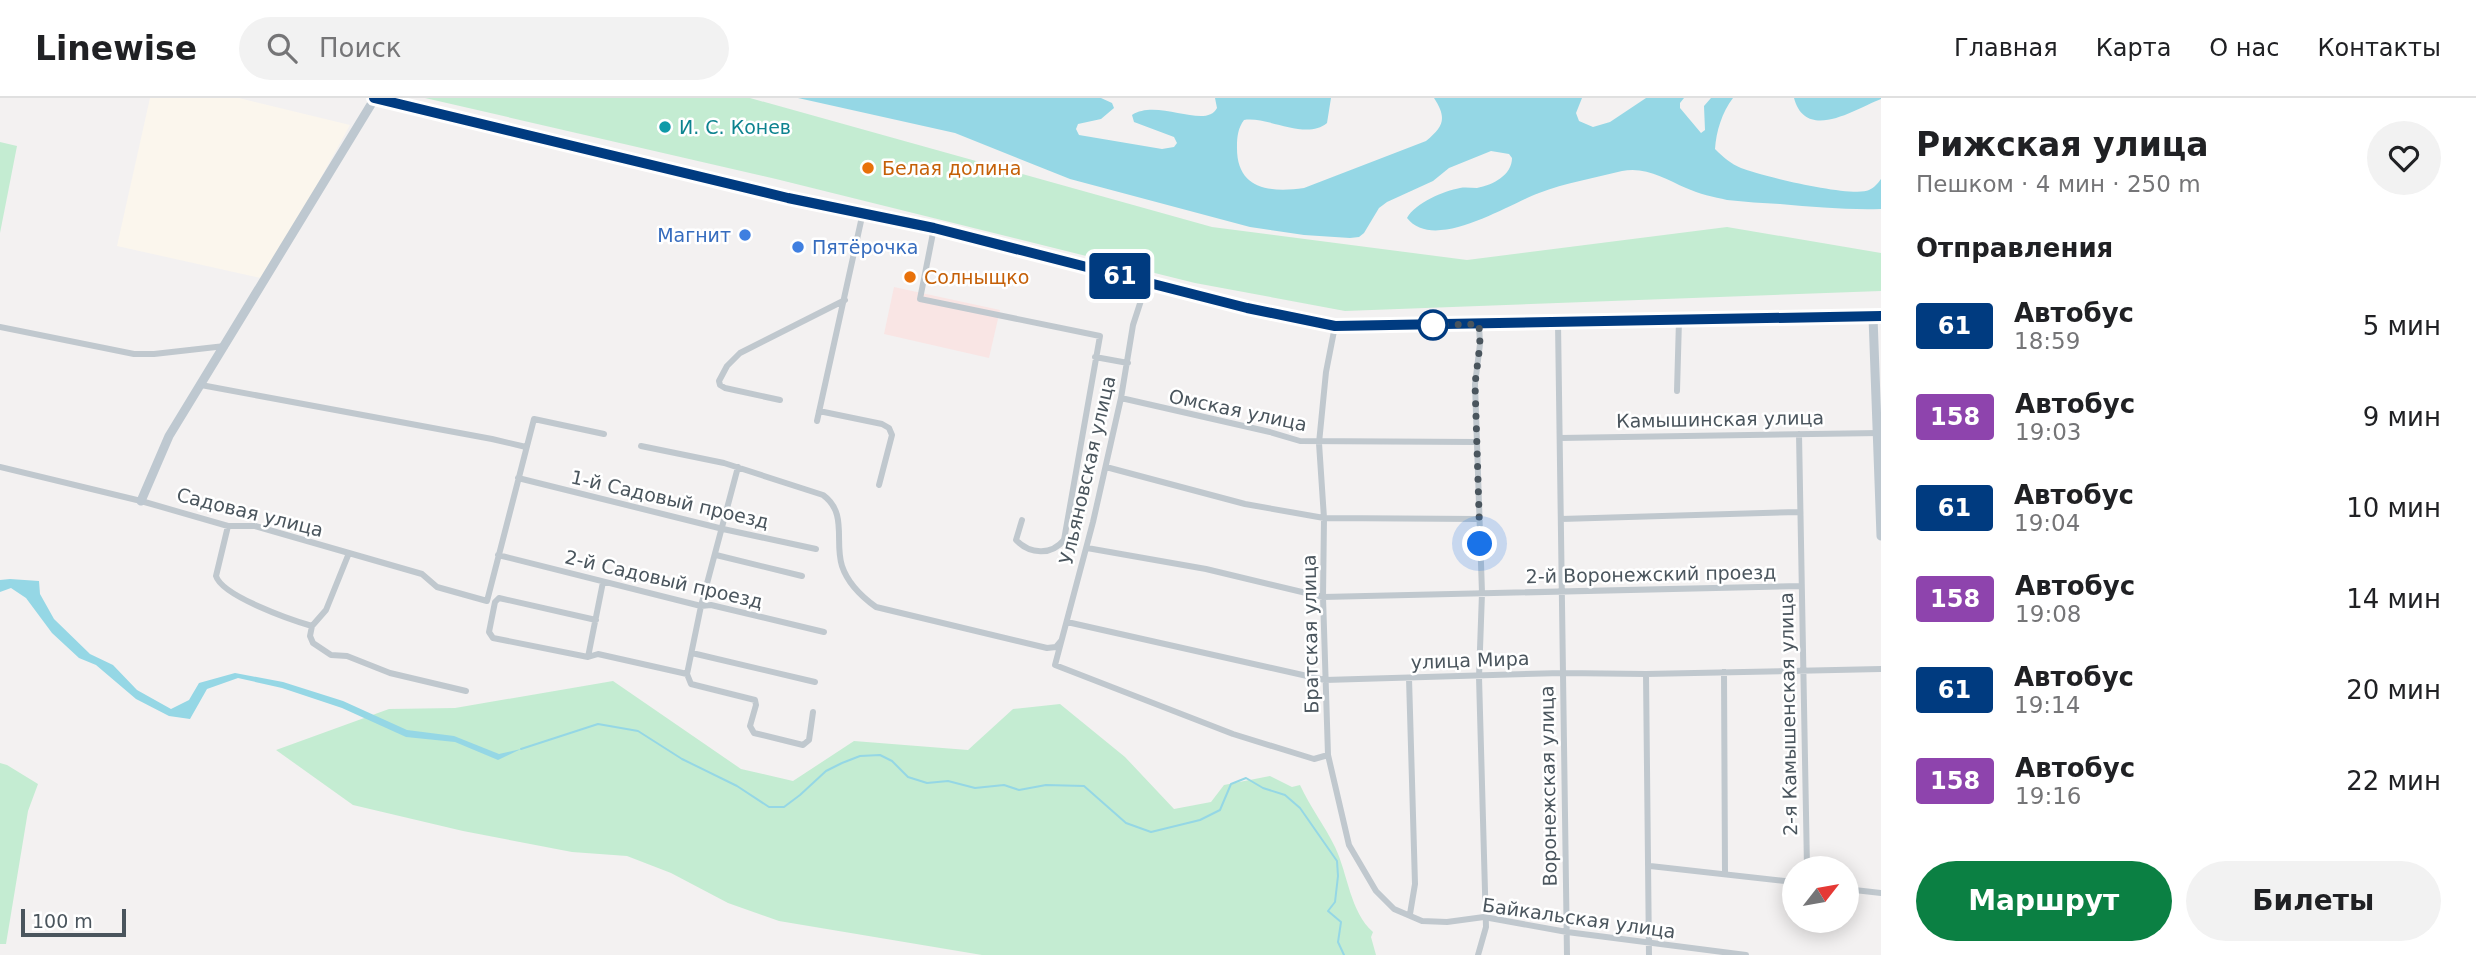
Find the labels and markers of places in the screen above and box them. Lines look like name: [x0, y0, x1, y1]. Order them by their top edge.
place label: И. С. Конев: [679, 116, 791, 138]
marker: И. С. Конев: [657, 119, 673, 135]
place label: Белая долина: [882, 157, 1021, 179]
marker: Белая долина: [860, 160, 876, 176]
place label: Магнит: [657, 224, 731, 246]
marker: Магнит: [737, 227, 753, 243]
place label: Пятёрочка: [812, 236, 919, 258]
marker: Пятёрочка: [790, 239, 806, 255]
place label: Солныщко: [924, 266, 1029, 288]
marker: Солныщко: [902, 269, 918, 285]
unlabelled marker: [1418, 310, 1448, 340]

